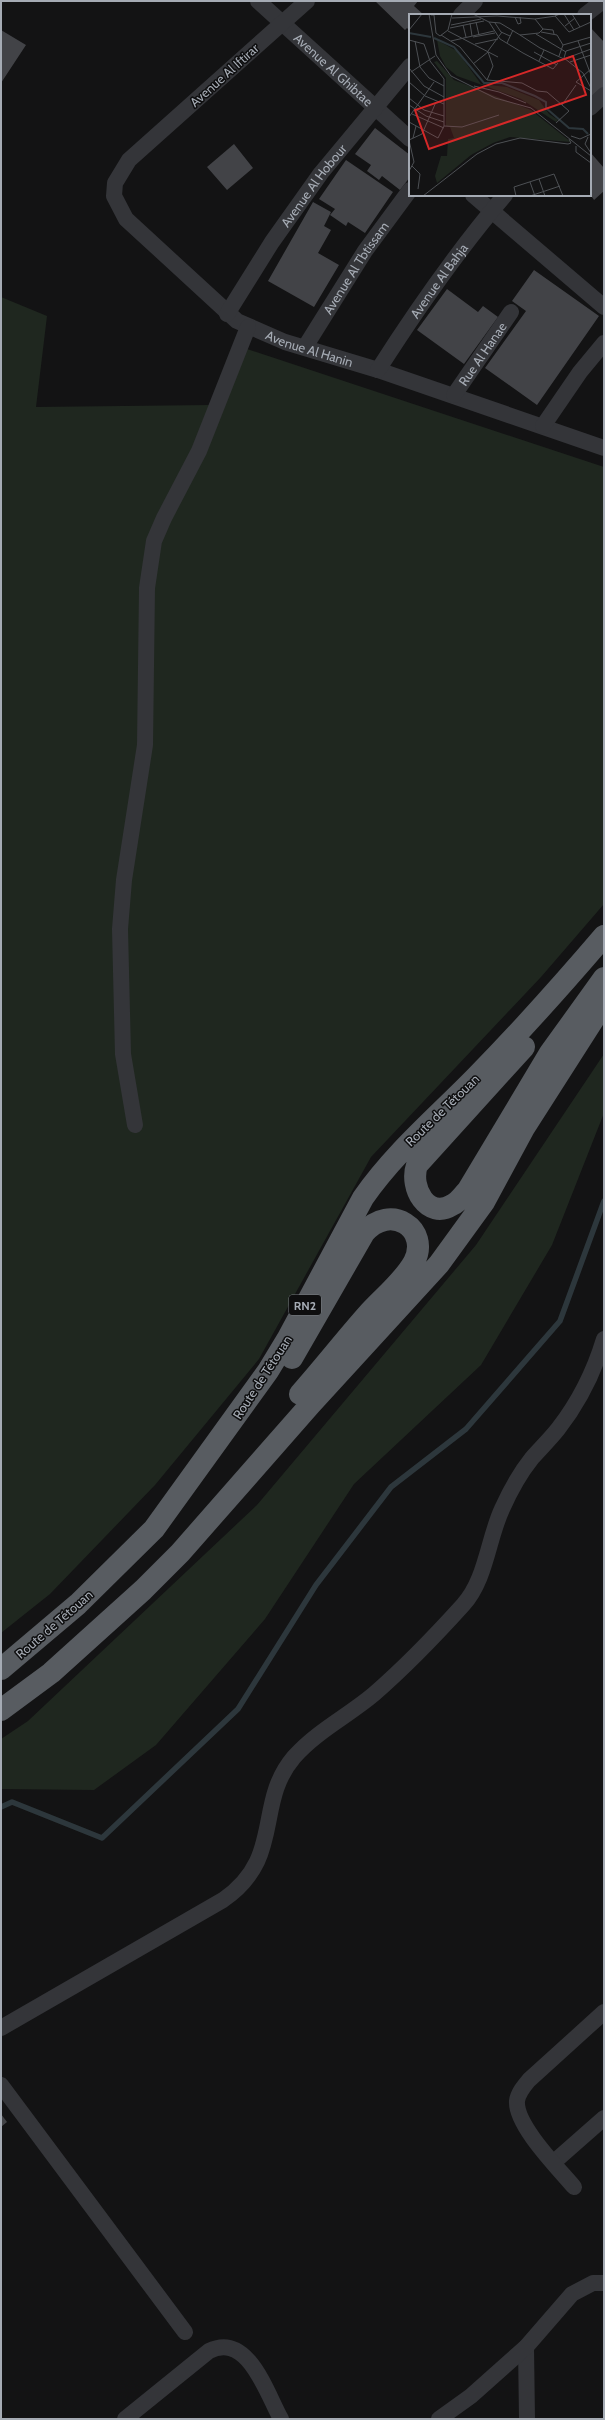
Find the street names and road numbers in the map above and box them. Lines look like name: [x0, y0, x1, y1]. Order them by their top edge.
street label: Avenue Al Ghibtae: [291, 30, 377, 110]
street label: Avenue Al Iftirar: [186, 39, 262, 110]
street label: Avenue Al Hobour: [277, 140, 350, 230]
street label: Avenue Al Tbtissam: [319, 218, 392, 317]
street label: Avenue Al Bahja: [407, 240, 471, 321]
street label: Rue Al Hanae: [455, 319, 510, 389]
street label: Avenue Al Hanin: [263, 327, 355, 370]
street label: Route de Tétouan: [402, 1071, 482, 1149]
road number: RN2: [289, 1295, 321, 1315]
street label: Route de Tétouan: [229, 1332, 295, 1422]
street label: Route de Tétouan: [12, 1586, 96, 1662]

